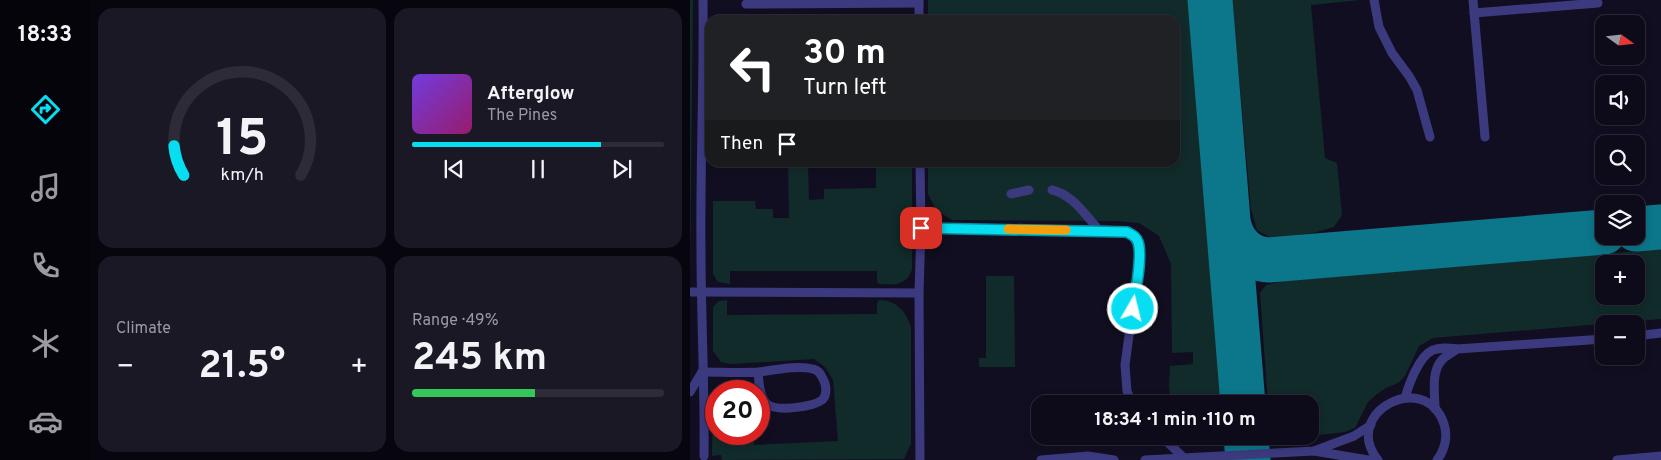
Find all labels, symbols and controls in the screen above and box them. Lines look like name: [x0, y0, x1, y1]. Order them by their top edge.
north arrow: [1595, 15, 1645, 65]
map controls: [1595, 15, 1645, 365]
text: 18:33: [18, 22, 72, 49]
text: 30 m: [803, 32, 886, 76]
icon: left: [720, 35, 785, 100]
text: Turn left: [803, 75, 886, 102]
button: sound: [1595, 75, 1645, 125]
text: Afterglow: [487, 82, 575, 106]
icon: directions: [28, 92, 63, 127]
text: The Pines: [487, 106, 557, 126]
text: 15: [216, 108, 268, 174]
icon: arrive: [773, 130, 801, 158]
text: Then: [720, 132, 763, 156]
button: search: [1595, 135, 1645, 185]
icon: previous: [440, 155, 468, 183]
icon: pause: [524, 155, 552, 183]
icon: next: [608, 155, 636, 183]
text: km/h: [220, 164, 264, 187]
icon: music: [28, 170, 63, 205]
button: layers: [1595, 195, 1645, 245]
pin: [900, 207, 942, 249]
icon: arrive: [907, 214, 935, 242]
icon: phone: [28, 248, 63, 283]
button: +: [1595, 255, 1645, 305]
position arrow: [1106, 282, 1158, 334]
text: Range · 49%: [412, 311, 499, 331]
button: −: [1595, 315, 1645, 365]
text: Climate: [116, 319, 171, 339]
icon: climate: [28, 326, 63, 361]
text: 245 km: [412, 335, 547, 384]
text: 21.5°: [199, 343, 285, 392]
text: −: [116, 350, 134, 386]
text: +: [350, 350, 368, 386]
speed limit sign: 20: [705, 380, 770, 445]
icon: car: [28, 404, 63, 439]
text: 18:34 · 1 min · 110 m: [1094, 408, 1256, 432]

